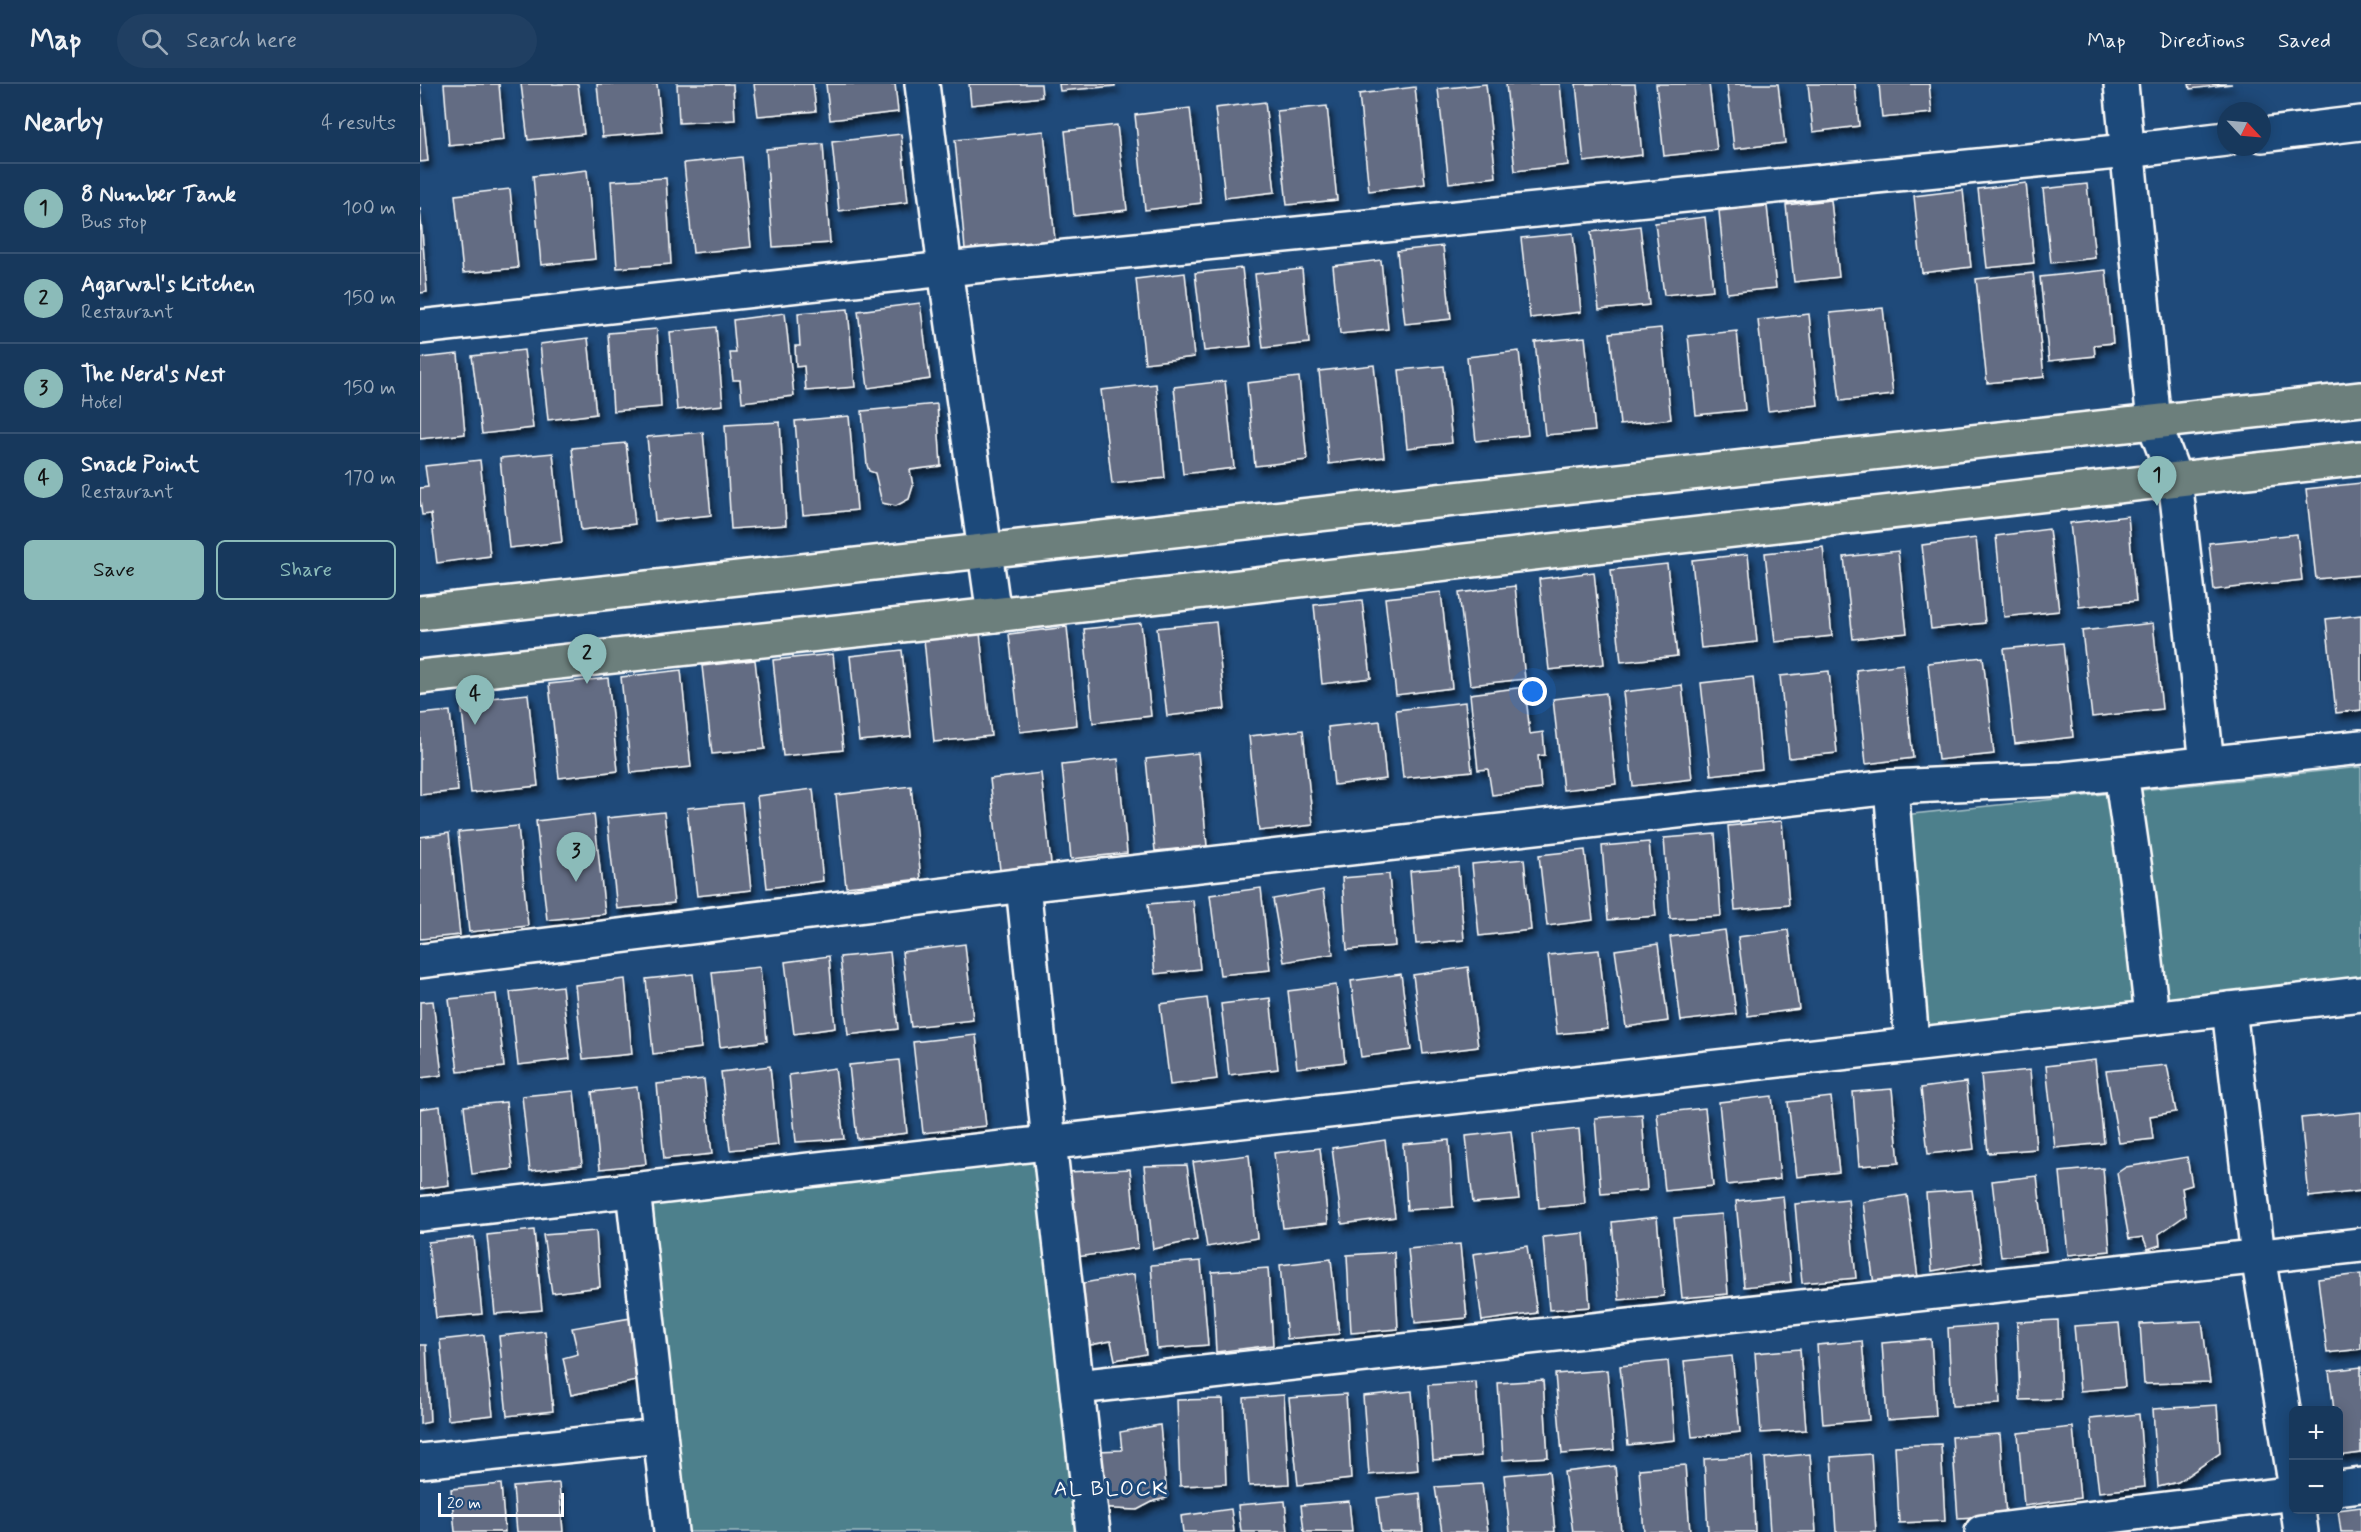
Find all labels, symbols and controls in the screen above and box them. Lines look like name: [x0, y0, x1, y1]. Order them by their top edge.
search box: [117, 14, 537, 68]
text: Map: [30, 23, 81, 60]
icon: search: [138, 25, 171, 58]
text: Search here: [186, 27, 297, 55]
text: Map: [2087, 27, 2126, 55]
text: Directions: [2159, 27, 2245, 55]
text: Saved: [2278, 27, 2331, 55]
north arrow: [2217, 102, 2271, 156]
text: Nearby: [24, 106, 103, 140]
text: 4 results: [321, 110, 396, 137]
text: 8 Number Tank: [81, 181, 236, 209]
text: 1: [39, 195, 48, 222]
text: 100 m: [342, 195, 396, 222]
text: Bus stop: [81, 209, 147, 236]
text: Agarwal's Kitchen: [81, 271, 255, 299]
text: 2: [39, 285, 48, 312]
text: 150 m: [343, 285, 396, 312]
text: Restaurant: [81, 299, 174, 326]
text: The Nerd's Nest: [81, 361, 225, 389]
text: 3: [39, 375, 48, 402]
text: 150 m: [343, 375, 396, 402]
text: Hotel: [81, 389, 122, 416]
text: Snack Point: [81, 451, 199, 479]
pin: 1: [2138, 456, 2176, 506]
text: 4: [38, 465, 49, 492]
text: 170 m: [344, 465, 396, 492]
text: Restaurant: [81, 479, 174, 506]
button: Save: [24, 540, 204, 600]
button: Share: [216, 540, 396, 600]
pin: 2: [568, 634, 606, 684]
pin: 4: [456, 676, 494, 725]
your location: [1518, 677, 1547, 706]
pin: 3: [556, 832, 596, 882]
map controls: [2289, 1406, 2343, 1514]
button: +: [2289, 1406, 2343, 1460]
button: −: [2289, 1460, 2343, 1514]
district label: AL BLOCK: [1054, 1475, 1168, 1503]
scale bar: [438, 1490, 564, 1518]
text: 20 m: [447, 1493, 481, 1514]

